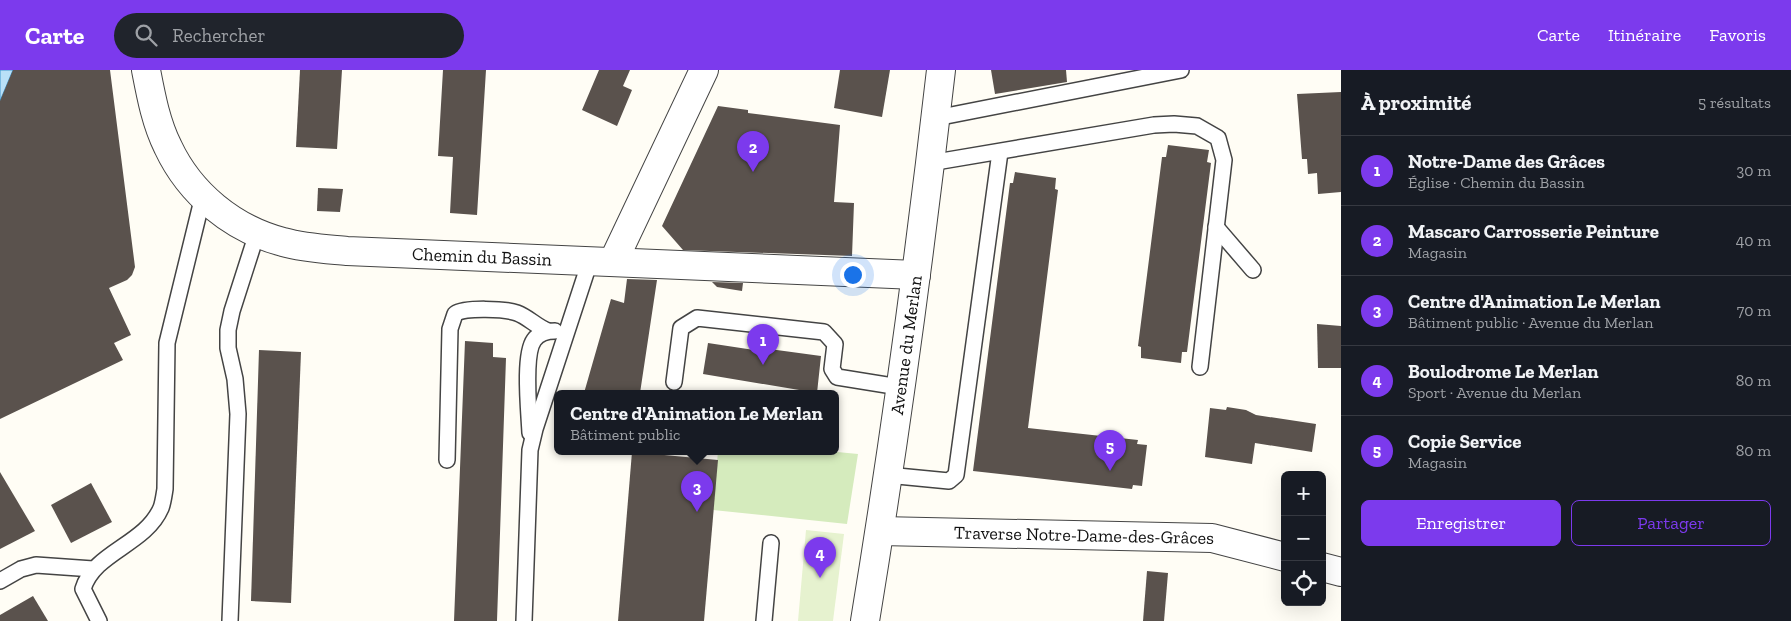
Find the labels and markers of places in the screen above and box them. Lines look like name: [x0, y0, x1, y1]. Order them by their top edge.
pin: 2: [737, 131, 769, 172]
pin: 1: [747, 324, 779, 365]
pin: 5: [1094, 430, 1126, 471]
pin: 3: [681, 471, 713, 512]
pin: 4: [804, 537, 836, 578]

